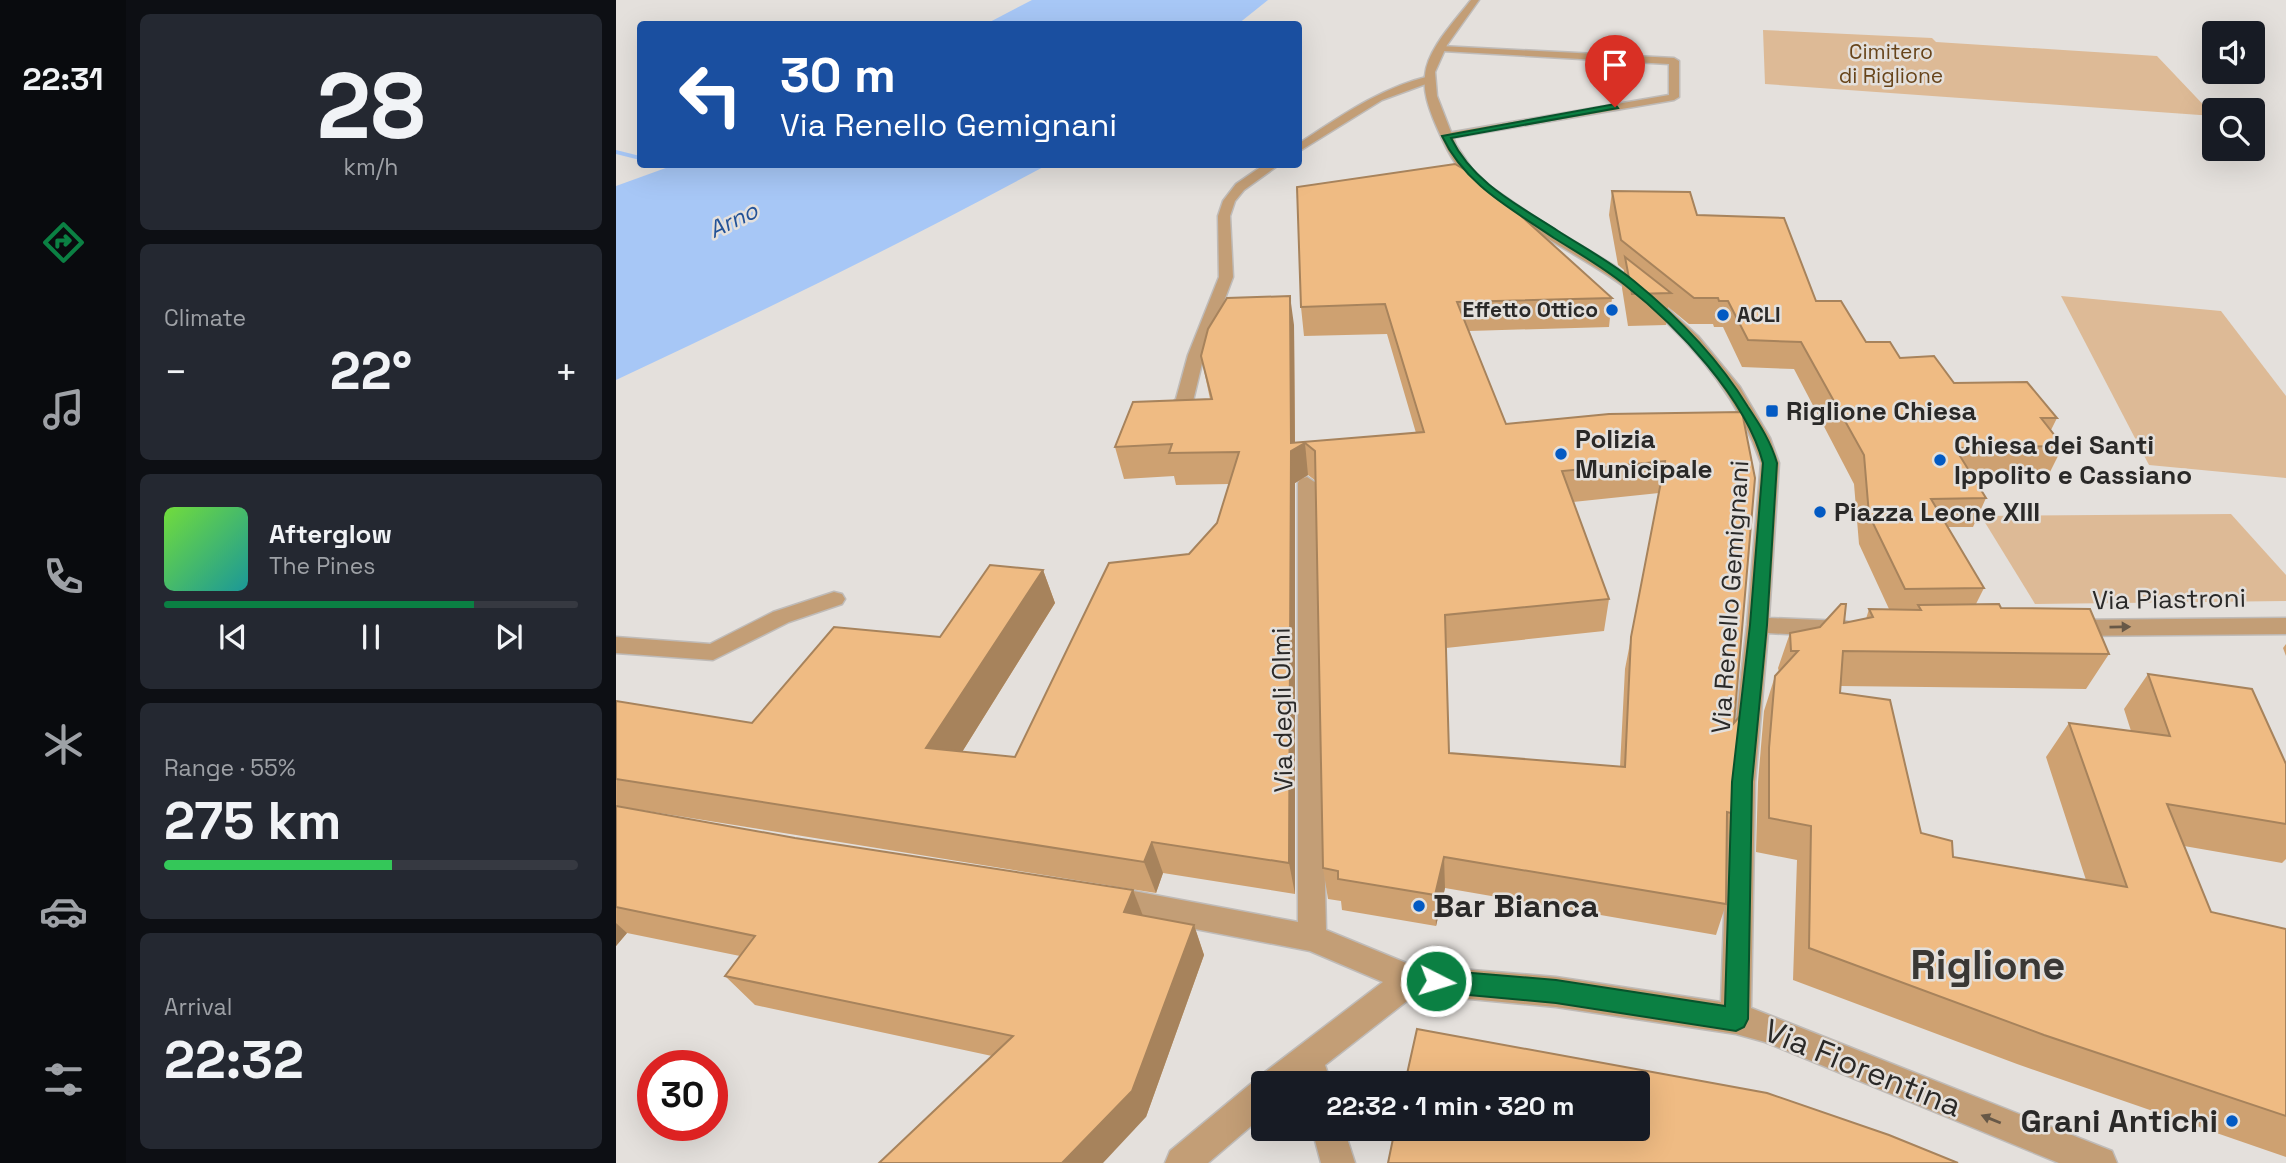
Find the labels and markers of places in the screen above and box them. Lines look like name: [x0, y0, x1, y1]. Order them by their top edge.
pin: [1585, 35, 1645, 107]
place label: Effetto Ottico: [1463, 296, 1598, 323]
place label: ACLI: [1737, 301, 1781, 328]
marker: Effetto Ottico: [1604, 302, 1620, 318]
marker: ACLI: [1715, 307, 1731, 323]
place label: Riglione Chiesa: [1786, 394, 1977, 428]
marker: Riglione Chiesa: [1764, 403, 1780, 419]
place label: Polizia Municipale: [1575, 422, 1713, 486]
place label: Chiesa dei Santi Ippolito e Cassiano: [1954, 428, 2192, 492]
marker: Polizia Municipale: [1553, 446, 1569, 462]
marker: Chiesa dei Santi Ippolito e Cassiano: [1932, 452, 1948, 468]
place label: Piazza Leone XIII: [1834, 495, 2040, 529]
marker: Piazza Leone XIII: [1812, 504, 1828, 520]
place label: Bar Bianca: [1433, 886, 1599, 926]
marker: Bar Bianca: [1411, 898, 1427, 914]
place label: Grani Antichi: [2020, 1101, 2218, 1141]
marker: Grani Antichi: [2224, 1113, 2240, 1129]

